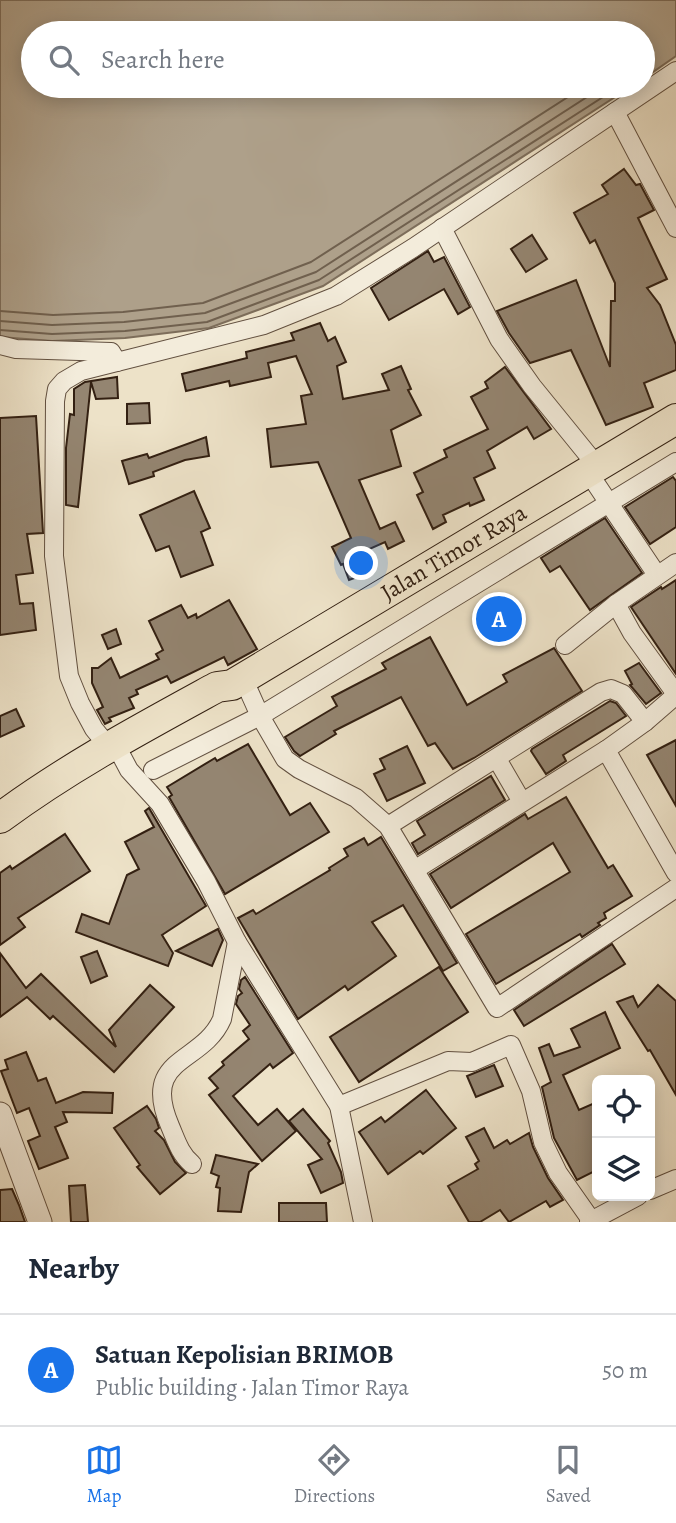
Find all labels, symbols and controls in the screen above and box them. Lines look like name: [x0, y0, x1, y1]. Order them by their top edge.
search box: [21, 21, 655, 98]
icon: search: [45, 41, 83, 79]
text: Search here: [101, 42, 225, 77]
street label: Jalan Timor Raya: [375, 496, 533, 608]
your location: [344, 546, 378, 580]
pin: A: [476, 593, 522, 645]
map controls: [592, 1075, 655, 1201]
button: locate: [592, 1075, 655, 1138]
button: layers: [592, 1138, 655, 1201]
text: Nearby: [28, 1248, 119, 1288]
text: Satuan Kepolisian BRIMOB: [95, 1337, 394, 1372]
text: A: [44, 1355, 58, 1386]
text: 50 m: [602, 1355, 648, 1386]
text: Public building · Jalan Timor Raya: [95, 1372, 409, 1403]
tab: Map: [85, 1441, 123, 1509]
tab: Directions: [294, 1441, 375, 1509]
tab: Saved: [546, 1441, 591, 1509]

